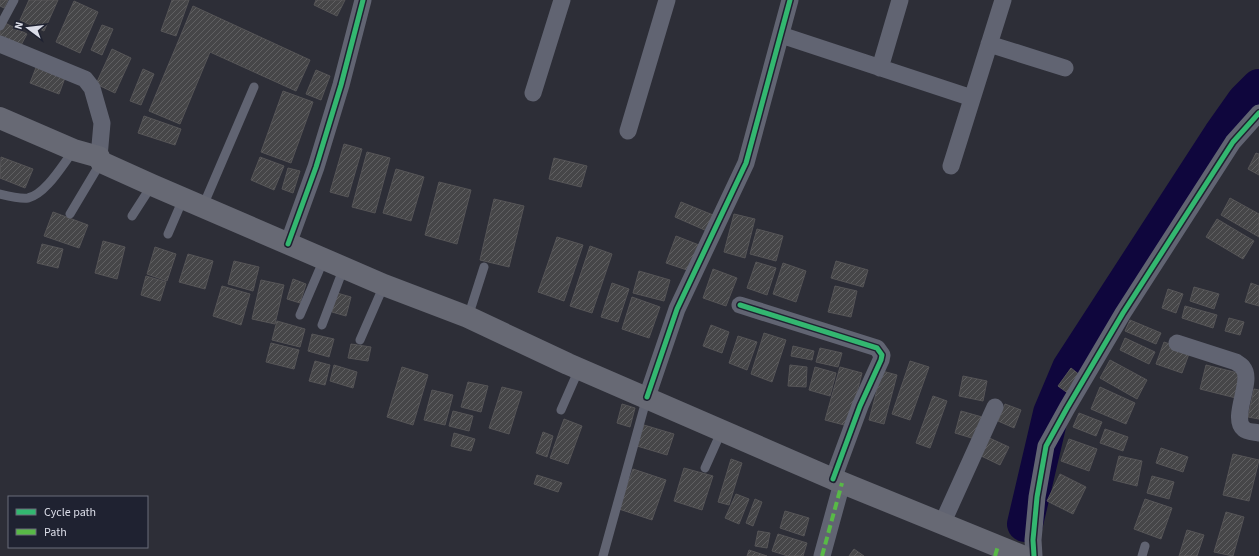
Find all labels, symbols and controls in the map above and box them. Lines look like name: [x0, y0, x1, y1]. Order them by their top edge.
north arrow: [8, 8, 48, 48]
text: N: [11, 20, 27, 31]
legend: [8, 496, 148, 548]
text: Cycle path: [44, 504, 96, 521]
text: Path: [44, 524, 67, 541]

